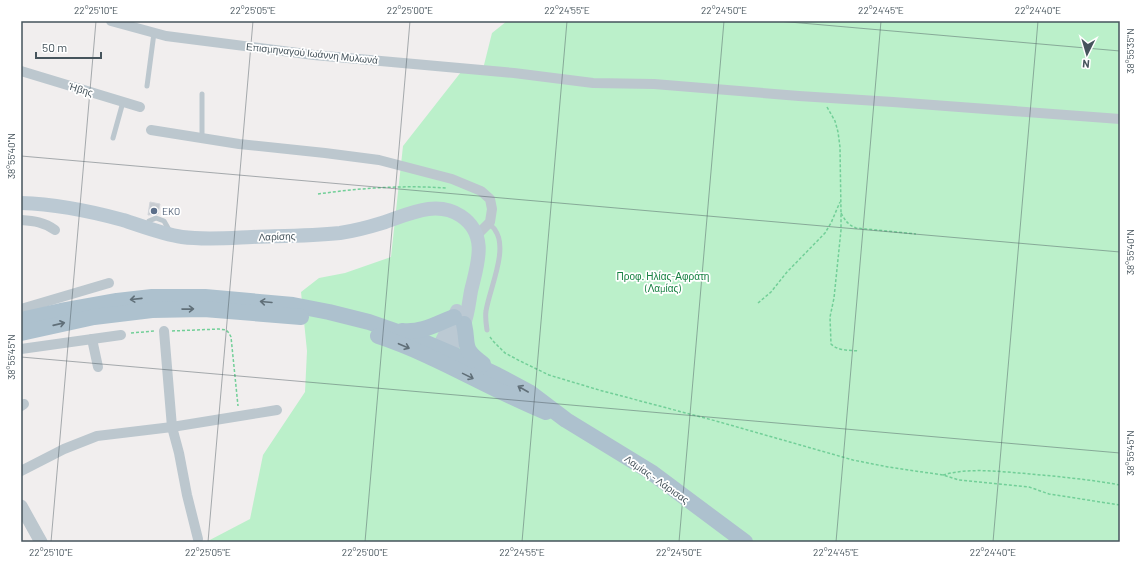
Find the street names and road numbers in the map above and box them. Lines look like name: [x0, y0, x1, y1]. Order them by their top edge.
street label: Επισμηναγού Ιωάννη Μυλωνά: [245, 40, 379, 66]
street label: Ήβης: [67, 79, 95, 98]
street label: Λαρίσης: [258, 229, 296, 243]
street label: Λαμίας - Λάρισας: [623, 452, 692, 506]

